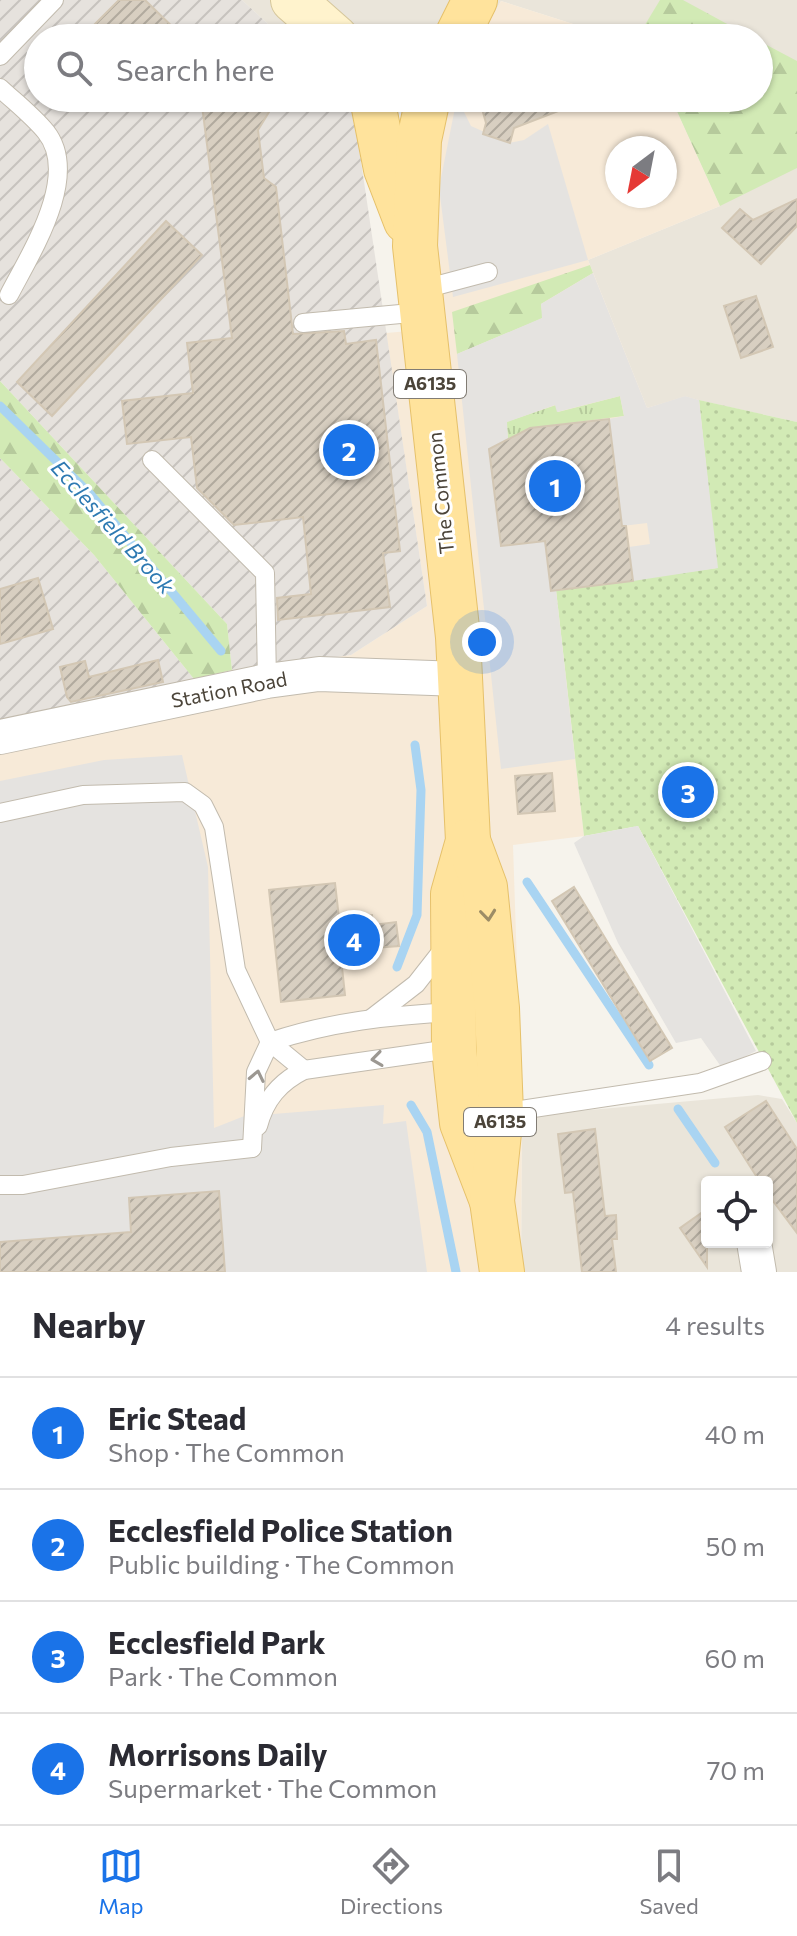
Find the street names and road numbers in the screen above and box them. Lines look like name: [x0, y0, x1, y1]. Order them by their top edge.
road number: A6135: [394, 370, 466, 398]
street label: The Common: [422, 431, 458, 555]
street label: Station Road: [169, 666, 289, 712]
road number: A6135: [464, 1108, 536, 1136]

